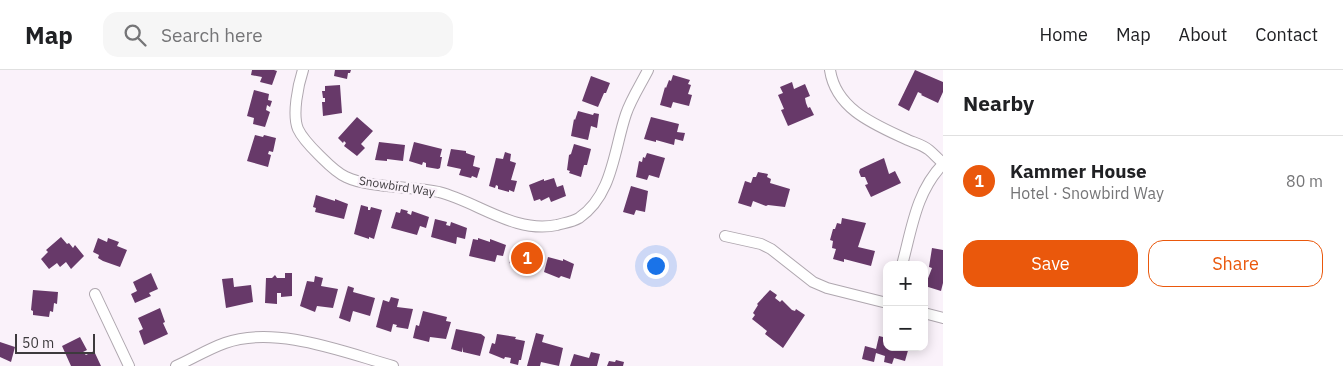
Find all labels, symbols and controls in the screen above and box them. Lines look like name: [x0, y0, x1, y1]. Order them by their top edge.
search box: [103, 12, 453, 57]
text: Map: [25, 19, 73, 51]
icon: search: [121, 21, 149, 49]
text: Search here: [161, 23, 263, 47]
text: Home: [1040, 23, 1088, 46]
text: Map: [1116, 23, 1151, 46]
text: About: [1179, 23, 1227, 46]
text: Contact: [1255, 23, 1318, 46]
text: Nearby: [963, 89, 1034, 117]
text: Kammer House: [1010, 159, 1147, 183]
text: 1: [974, 171, 984, 191]
text: 80 m: [1286, 171, 1323, 191]
street label: Snowbird Way: [358, 173, 436, 199]
text: Hotel · Snowbird Way: [1010, 183, 1164, 203]
pin: 1: [511, 239, 543, 277]
button: Save: [963, 240, 1138, 287]
button: Share: [1148, 240, 1323, 287]
your location: [643, 253, 669, 279]
map controls: [883, 261, 928, 351]
button: +: [883, 261, 928, 306]
button: −: [883, 306, 928, 351]
scale bar: [15, 331, 95, 354]
text: 50 m: [22, 334, 54, 352]

